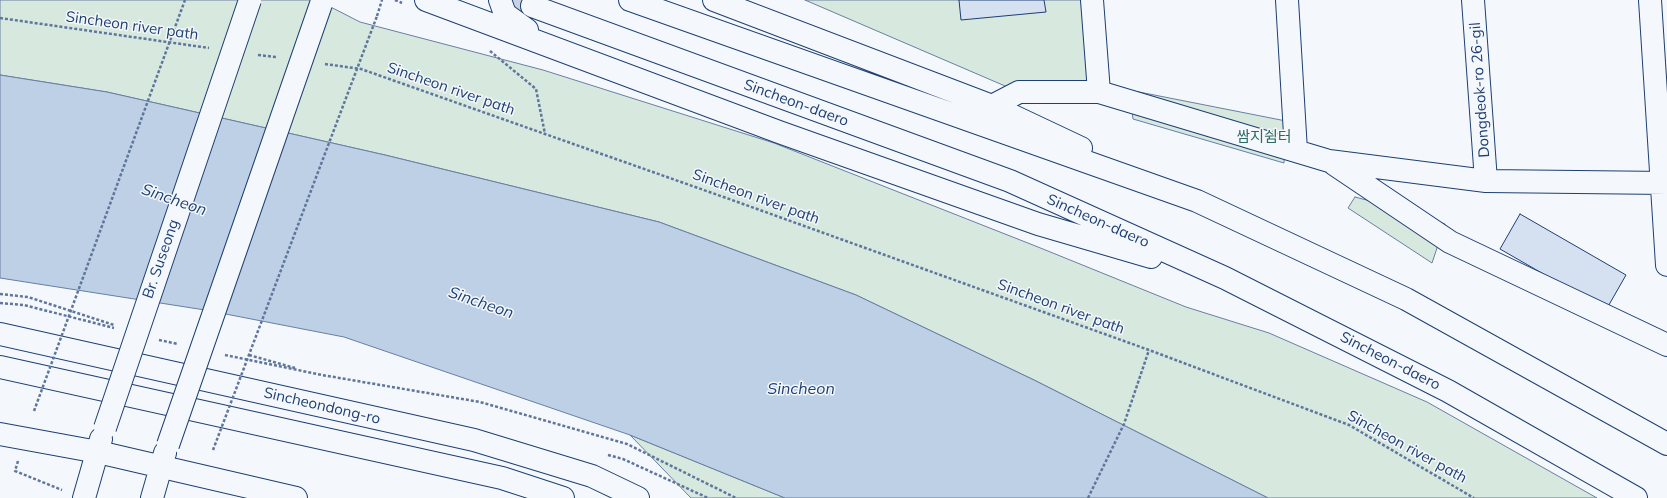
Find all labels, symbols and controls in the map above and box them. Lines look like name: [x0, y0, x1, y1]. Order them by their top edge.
street label: Sincheon river path: [65, 8, 199, 44]
street label: Dongdeok-ro 26-gil: [1466, 22, 1494, 158]
street label: Sincheon river path: [385, 59, 517, 119]
street label: Sincheon-daero: [741, 76, 851, 130]
park label: 쌈지쉼터: [1236, 128, 1292, 146]
street label: Sincheon river path: [690, 166, 822, 228]
water label: Sincheon: [139, 180, 209, 220]
street label: Sincheon-daero: [1044, 190, 1152, 252]
street label: Br. Suseong: [139, 217, 183, 301]
street label: Sincheon river path: [995, 276, 1127, 338]
water label: Sincheon: [446, 283, 516, 323]
street label: Sincheon-daero: [1337, 328, 1443, 394]
water label: Sincheon: [767, 379, 835, 399]
street label: Sincheondong-ro: [262, 384, 382, 428]
street label: Sincheon river path: [1344, 407, 1470, 487]

